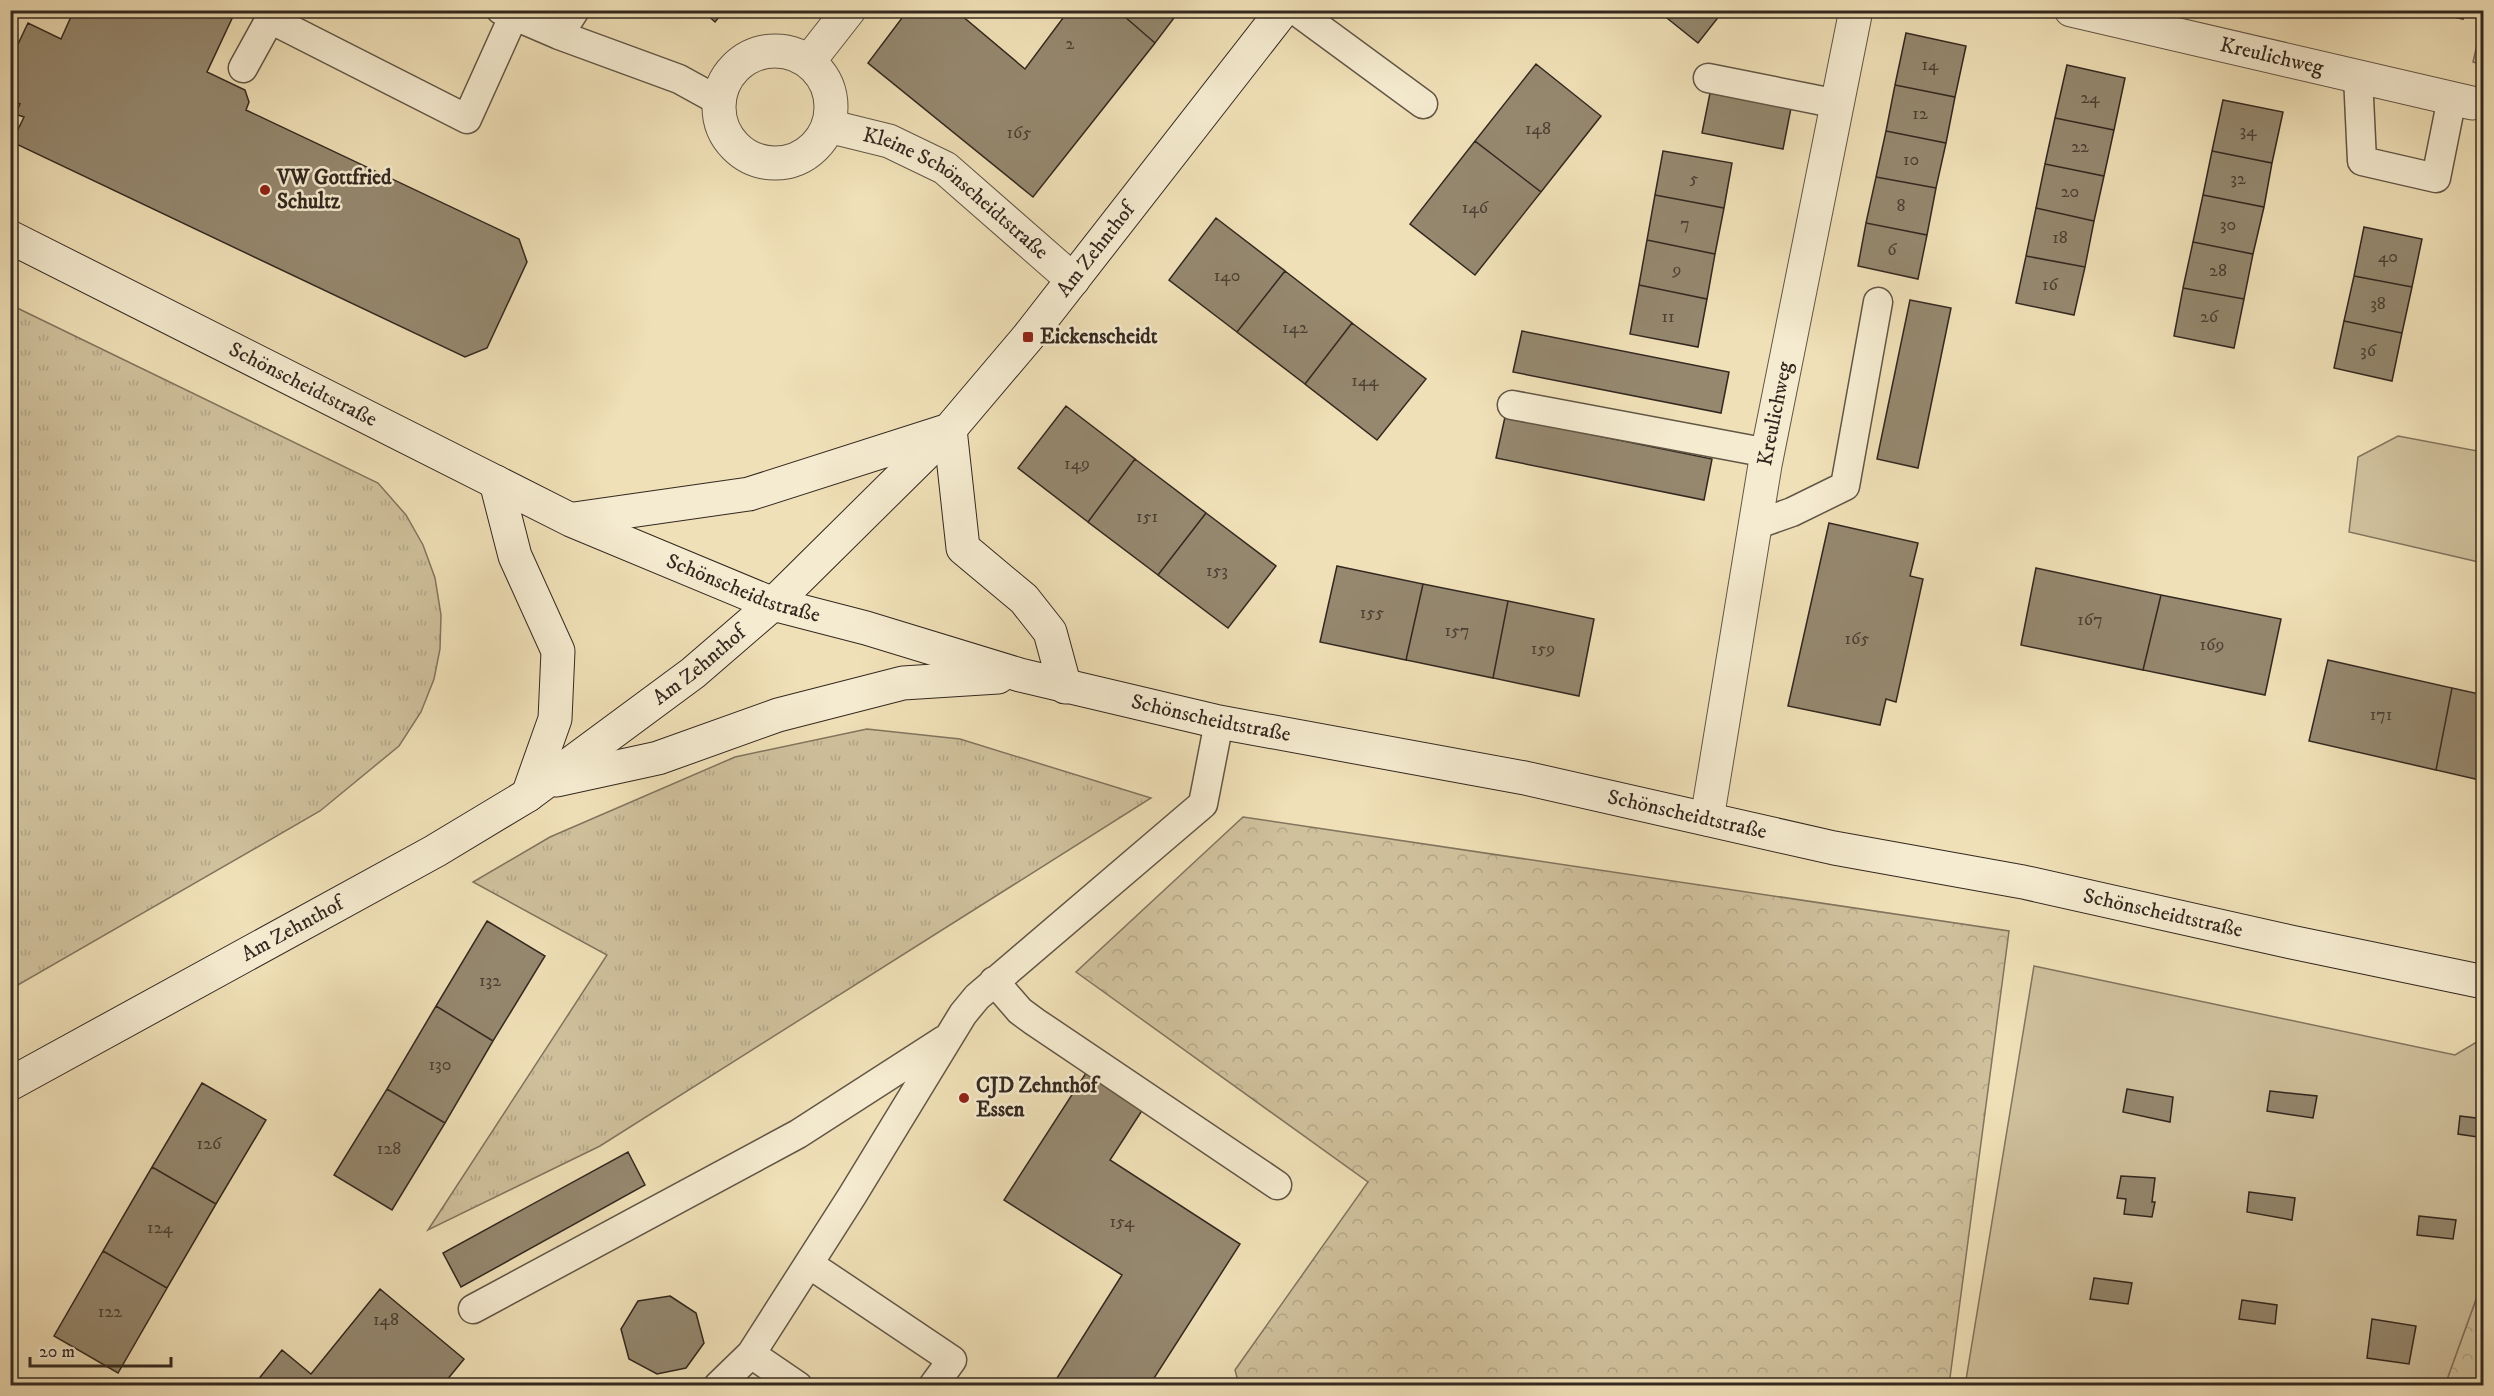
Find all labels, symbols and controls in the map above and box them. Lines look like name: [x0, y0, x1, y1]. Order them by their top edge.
street label: Kreulichweg: [2217, 32, 2327, 81]
house number: 2: [1066, 33, 1075, 55]
house number: 14: [1922, 54, 1939, 76]
house number: 24: [2080, 87, 2100, 109]
house number: 12: [1912, 103, 1928, 125]
house number: 148: [1525, 118, 1551, 140]
house number: 34: [2239, 120, 2257, 142]
street label: Kleine Schönscheidtstraße: [860, 122, 1054, 265]
house number: 165: [1007, 122, 1031, 144]
house number: 22: [2071, 136, 2089, 158]
house number: 10: [1903, 149, 1919, 171]
place label: VW Gottfried Schultz: [276, 165, 392, 215]
house number: 5: [1690, 168, 1699, 190]
house number: 32: [2230, 168, 2246, 190]
house number: 20: [2061, 181, 2079, 203]
marker: VW Gottfried Schultz: [258, 183, 272, 197]
street label: Am Zehnthof: [1051, 195, 1143, 302]
house number: 8: [1896, 195, 1906, 217]
house number: 146: [1462, 197, 1489, 219]
house number: 7: [1680, 213, 1690, 235]
house number: 30: [2220, 214, 2236, 236]
house number: 18: [2052, 227, 2068, 249]
house number: 6: [1887, 239, 1897, 261]
house number: 40: [2378, 246, 2398, 268]
house number: 9: [1672, 259, 1681, 281]
house number: 28: [2209, 260, 2227, 282]
house number: 140: [1214, 265, 1240, 287]
house number: 16: [2042, 274, 2059, 296]
house number: 38: [2370, 293, 2386, 315]
house number: 11: [1661, 306, 1675, 328]
house number: 26: [2200, 306, 2219, 328]
house number: 142: [1282, 317, 1308, 339]
place label: Eickenscheidt: [1040, 324, 1158, 350]
marker: Eickenscheidt: [1021, 330, 1035, 344]
street label: Schönscheidtstraße: [224, 337, 382, 433]
house number: 36: [2360, 340, 2377, 362]
street label: Kreulichweg: [1752, 359, 1798, 468]
house number: 144: [1351, 370, 1379, 392]
house number: 149: [1064, 453, 1090, 475]
house number: 151: [1136, 506, 1158, 528]
street label: Schönscheidtstraße: [662, 548, 823, 629]
house number: 153: [1206, 560, 1228, 582]
house number: 155: [1360, 602, 1384, 624]
house number: 167: [2077, 609, 2103, 631]
street label: Am Zehnthof: [648, 618, 754, 711]
house number: 157: [1445, 620, 1469, 642]
house number: 165: [1845, 628, 1869, 650]
house number: 169: [2200, 634, 2224, 656]
house number: 159: [1531, 638, 1555, 660]
street label: Schönscheidtstraße: [1129, 689, 1293, 748]
house number: 171: [2370, 704, 2392, 726]
street label: Schönscheidtstraße: [1605, 784, 1770, 845]
street label: Schönscheidtstraße: [2081, 883, 2245, 944]
street label: Am Zehnthof: [237, 889, 351, 968]
house number: 132: [479, 970, 501, 992]
house number: 130: [428, 1054, 452, 1076]
place label: CJD Zehnthof Essen: [976, 1073, 1100, 1123]
marker: CJD Zehnthof Essen: [957, 1091, 971, 1105]
house number: 126: [197, 1133, 222, 1155]
house number: 128: [377, 1138, 401, 1160]
house number: 154: [1110, 1211, 1135, 1233]
house number: 124: [147, 1217, 174, 1239]
house number: 122: [98, 1301, 122, 1323]
house number: 148: [373, 1309, 399, 1331]
scale bar: [30, 1330, 171, 1368]
text: 20 m: [39, 1341, 75, 1363]

